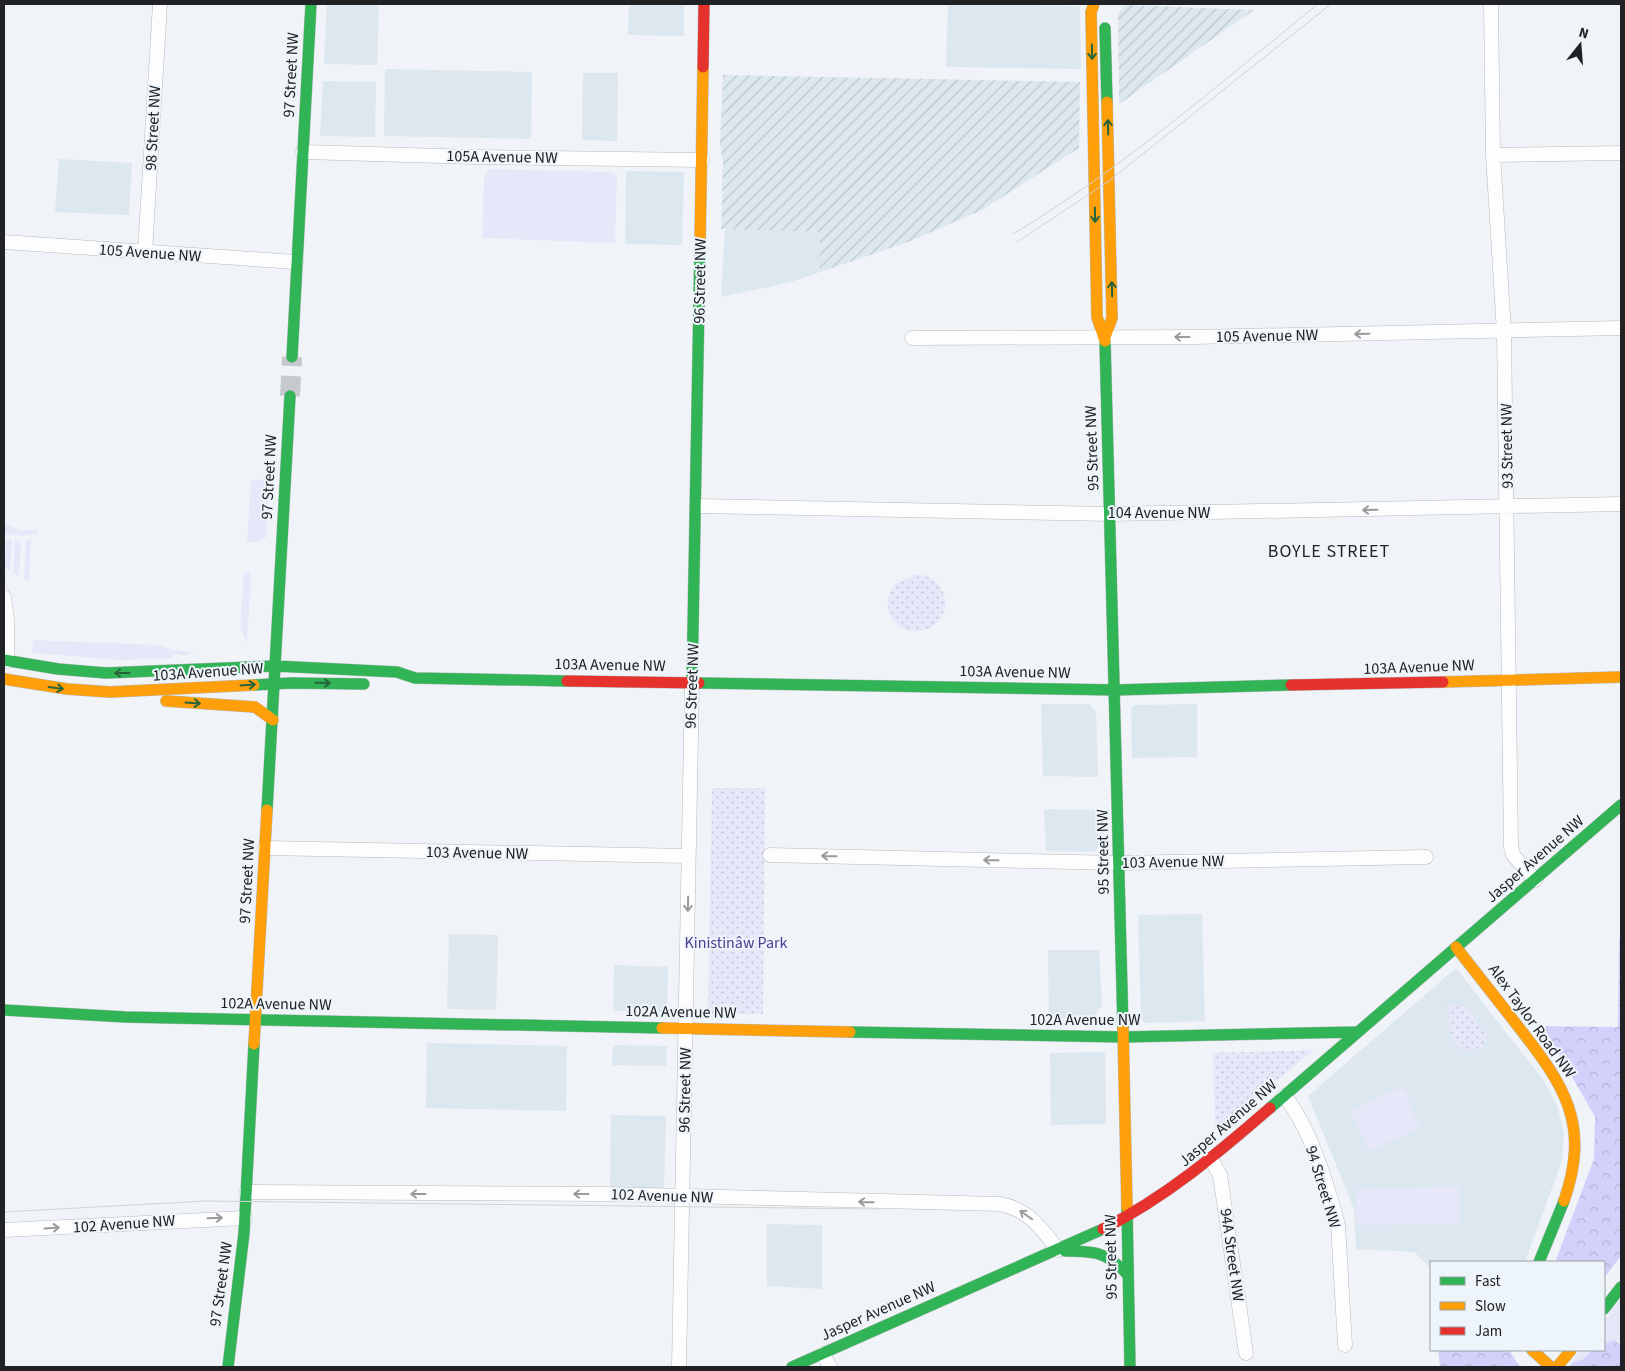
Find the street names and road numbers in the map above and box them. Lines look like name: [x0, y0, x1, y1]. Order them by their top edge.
street label: 97 Street NW: [278, 31, 304, 118]
street label: 98 Street NW: [140, 84, 166, 171]
street label: 105A Avenue NW: [446, 145, 558, 169]
street label: 105 Avenue NW: [98, 238, 202, 268]
street label: 96 Street NW: [688, 238, 712, 324]
street label: 105 Avenue NW: [1216, 324, 1319, 348]
street label: 93 Street NW: [1495, 403, 1519, 489]
street label: 95 Street NW: [1080, 405, 1104, 491]
street label: 97 Street NW: [256, 433, 282, 520]
street label: 104 Avenue NW: [1108, 502, 1211, 524]
street label: 96 Street NW: [680, 643, 704, 729]
street label: 103A Avenue NW: [554, 653, 666, 677]
street label: 103A Avenue NW: [1363, 654, 1475, 680]
street label: 103A Avenue NW: [152, 657, 265, 687]
street label: 103A Avenue NW: [959, 660, 1071, 684]
street label: 95 Street NW: [1091, 809, 1115, 895]
street label: Jasper Avenue NW: [1481, 810, 1589, 908]
street label: 97 Street NW: [234, 837, 260, 924]
street label: 103 Avenue NW: [426, 841, 529, 865]
street label: 103 Avenue NW: [1122, 850, 1225, 874]
street label: Alex Taylor Road NW: [1483, 960, 1581, 1083]
street label: 102A Avenue NW: [220, 992, 332, 1016]
street label: 102A Avenue NW: [625, 1000, 737, 1024]
street label: 102A Avenue NW: [1029, 1009, 1141, 1031]
street label: 96 Street NW: [673, 1047, 697, 1133]
street label: Jasper Avenue NW: [1174, 1074, 1282, 1172]
street label: 94 Street NW: [1300, 1143, 1346, 1231]
street label: 102 Avenue NW: [610, 1183, 714, 1209]
street label: 94A Street NW: [1215, 1207, 1249, 1303]
street label: 102 Avenue NW: [72, 1209, 176, 1239]
street label: 95 Street NW: [1099, 1214, 1123, 1300]
street label: 97 Street NW: [204, 1240, 238, 1328]
street label: Jasper Avenue NW: [817, 1276, 939, 1346]

